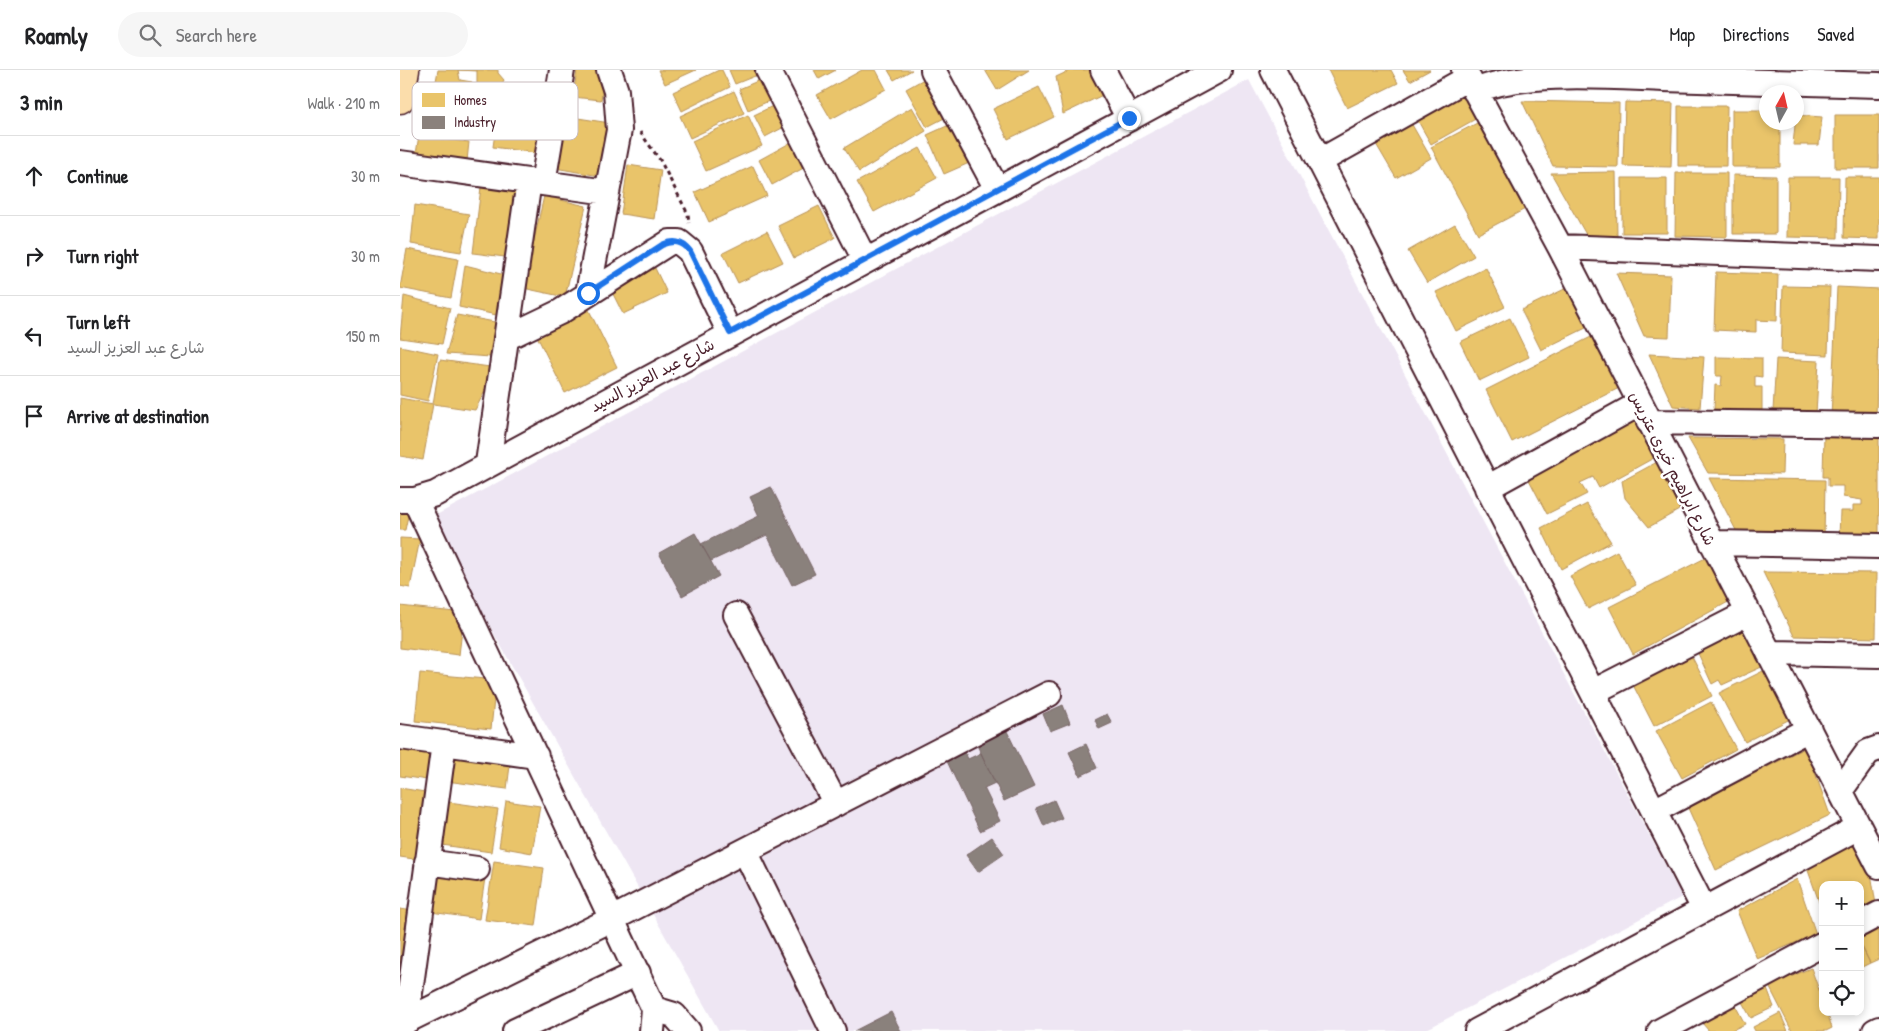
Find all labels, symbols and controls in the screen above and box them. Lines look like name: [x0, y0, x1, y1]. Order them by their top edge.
search box: [118, 12, 468, 57]
text: Roamly: [25, 19, 88, 51]
icon: search: [136, 21, 164, 49]
text: Search here: [176, 22, 257, 48]
text: Map: [1670, 22, 1695, 47]
text: Directions: [1723, 22, 1789, 47]
text: Saved: [1817, 22, 1854, 47]
legend: [412, 82, 578, 140]
north arrow: [1759, 85, 1804, 130]
text: 3 min: [20, 88, 63, 117]
text: Homes: [454, 90, 487, 109]
text: Walk · 210 m: [307, 92, 380, 114]
route end: [1118, 107, 1141, 130]
text: Industry: [454, 112, 496, 132]
icon: ahead: [20, 162, 48, 190]
text: Continue: [67, 163, 128, 189]
text: 30 m: [351, 165, 380, 187]
icon: right: [20, 242, 48, 270]
text: Turn right: [67, 243, 138, 269]
text: 30 m: [351, 245, 380, 267]
route start: [577, 282, 600, 305]
text: Turn left: [67, 309, 130, 335]
icon: left: [20, 322, 48, 350]
text: 150 m: [346, 325, 380, 347]
street label: شارع عبد العزيز السيد: [586, 333, 718, 418]
text: شارع عبد العزيز السيد: [67, 336, 205, 358]
street label: شارع ابراهيم خيرى عتريس: [1623, 387, 1722, 550]
icon: arrive: [20, 402, 48, 430]
text: Arrive at destination: [67, 403, 209, 429]
map controls: [1819, 881, 1864, 1016]
button: +: [1819, 881, 1864, 926]
button: −: [1819, 926, 1864, 971]
button: locate: [1819, 971, 1864, 1016]

